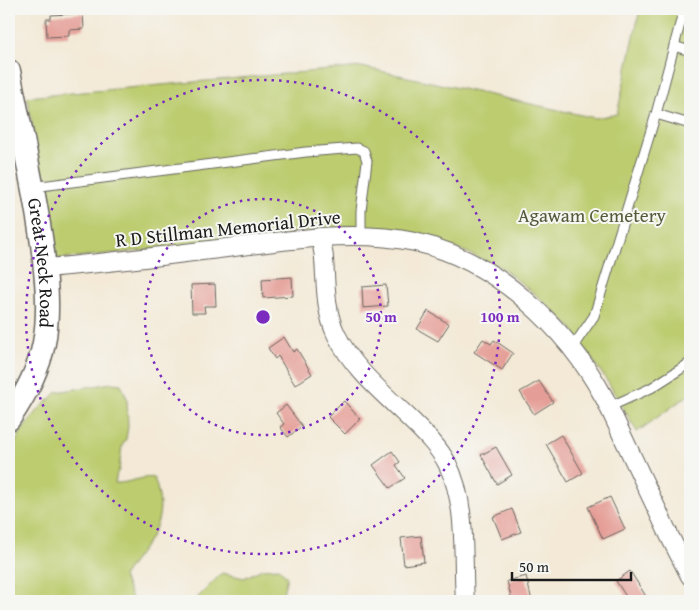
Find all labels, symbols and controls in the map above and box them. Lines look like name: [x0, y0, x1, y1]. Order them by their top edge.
street label: Great Neck Road: [21, 196, 61, 330]
park label: Agawam Cemetery: [518, 201, 667, 229]
street label: R D Stillman Memorial Drive: [114, 202, 342, 254]
text: 50 m: [365, 306, 397, 327]
text: 100 m: [480, 306, 520, 327]
centre of rings: [254, 308, 272, 326]
scale bar: [512, 550, 630, 582]
text: 50 m: [519, 556, 550, 577]

